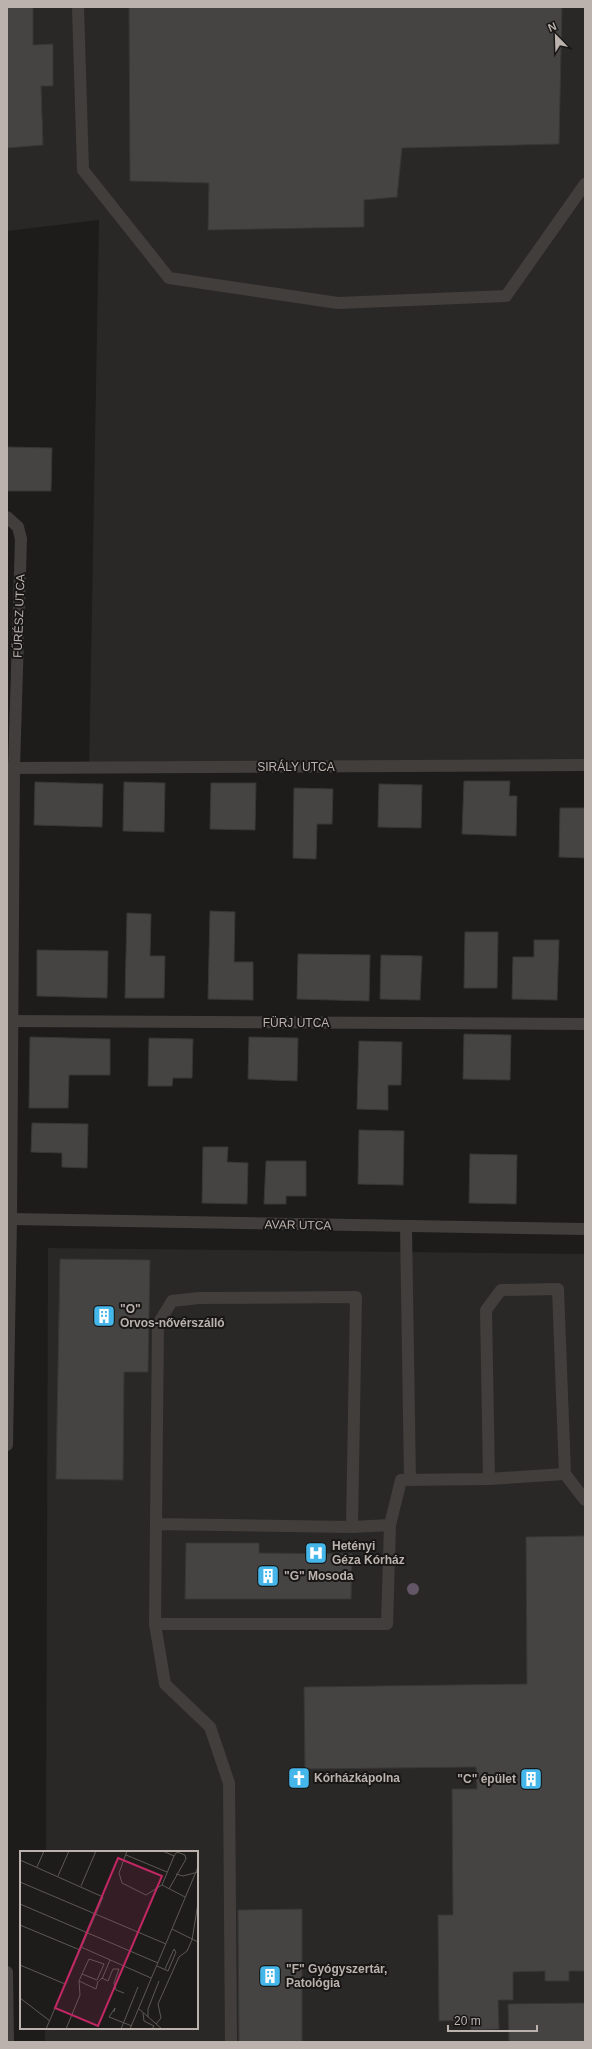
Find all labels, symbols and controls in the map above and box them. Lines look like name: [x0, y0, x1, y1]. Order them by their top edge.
north arrow: [536, 16, 576, 56]
text: N: [546, 20, 558, 34]
street label: FŰRÉSZ UTCA: [10, 574, 27, 658]
street label: SIRÁLY UTCA: [257, 759, 335, 774]
street label: FÜRJ UTCA: [263, 1016, 329, 1030]
street label: AVAR UTCA: [264, 1217, 332, 1233]
place label: "O" Orvos-nővérszálló: [120, 1302, 225, 1330]
building icon: "O" Orvos-nővérszálló: [91, 1303, 117, 1329]
place label: Hetényi Géza Kórház: [332, 1539, 405, 1567]
hospital icon: Hetényi Géza Kórház: [303, 1540, 329, 1566]
building icon: "G" Mosoda: [255, 1563, 281, 1589]
place label: "G" Mosoda: [284, 1569, 354, 1583]
church icon: Kórházkápolna: [286, 1765, 312, 1791]
building icon: "C" épület: [518, 1766, 544, 1792]
place label: Kórházkápolna: [314, 1771, 400, 1785]
place label: "C" épület: [457, 1772, 516, 1786]
inset map: [20, 1851, 198, 2029]
place label: "F" Gyógyszertár, Patológia: [286, 1962, 387, 1990]
building icon: "F" Gyógyszertár, Patológia: [257, 1963, 283, 1989]
scale bar: [448, 2007, 537, 2033]
text: 20 m: [454, 2014, 481, 2028]

